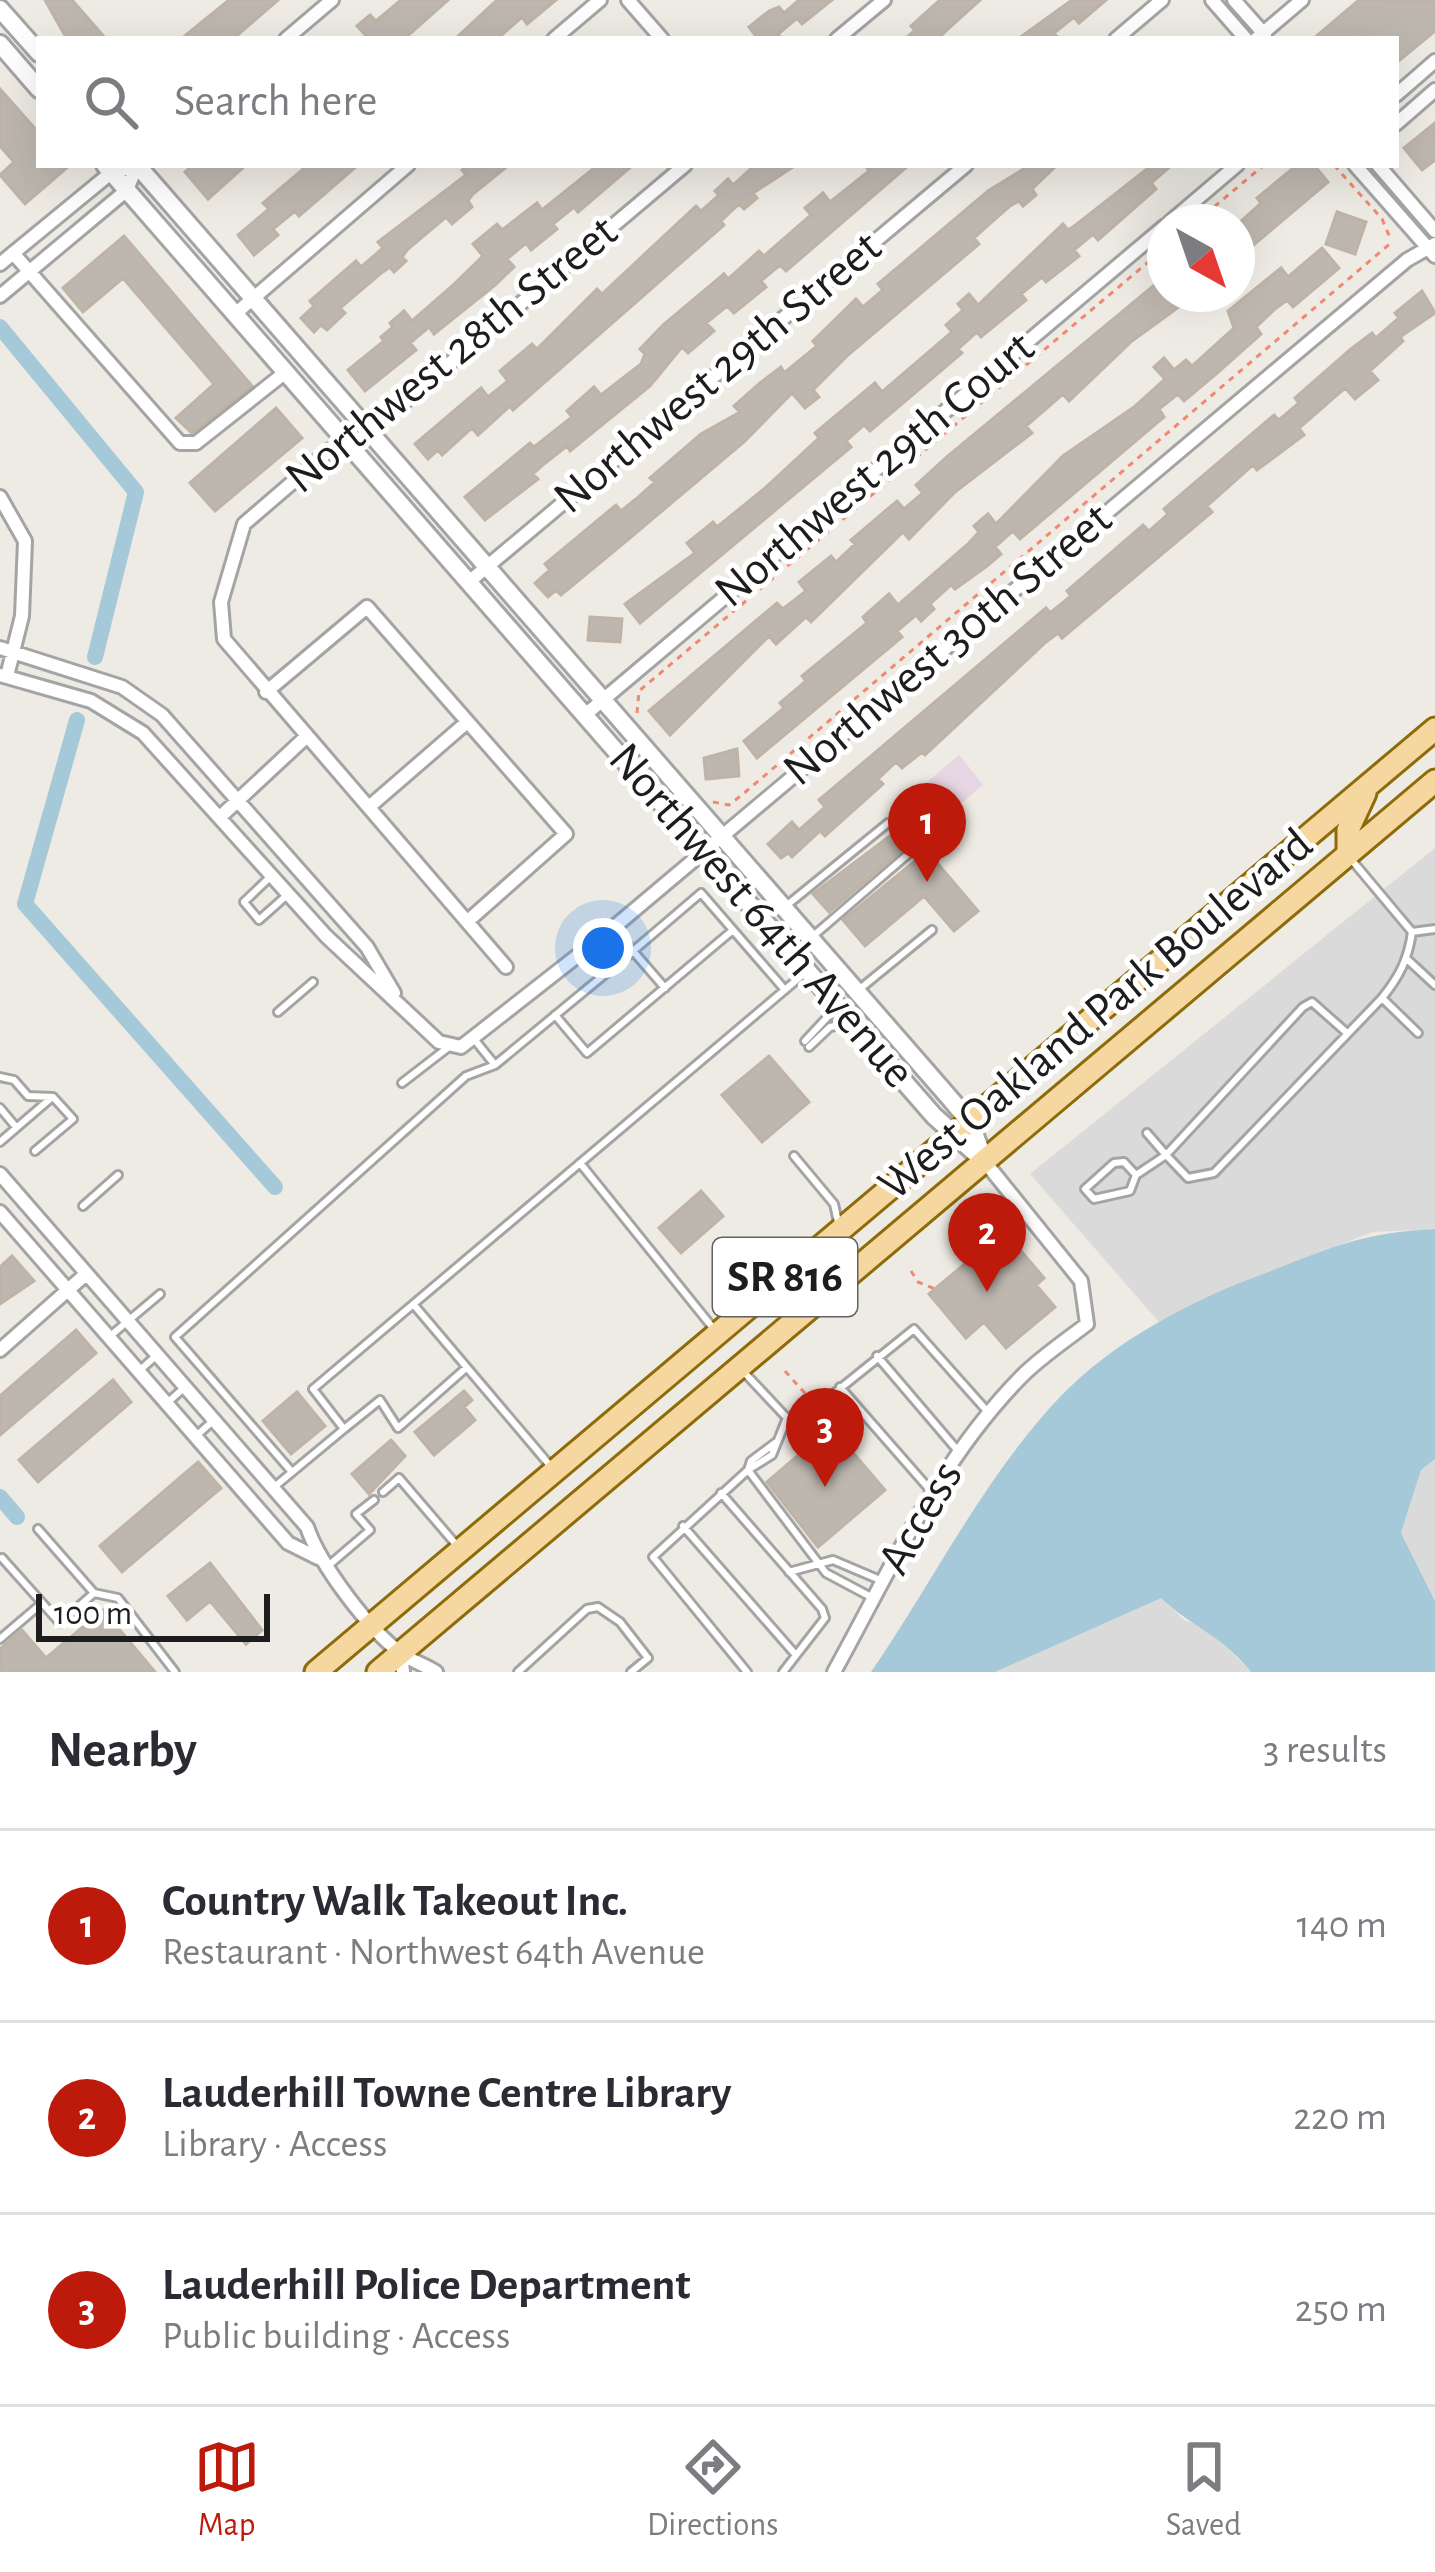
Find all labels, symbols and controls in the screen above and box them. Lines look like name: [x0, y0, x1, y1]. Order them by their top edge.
search box: [36, 36, 1399, 168]
icon: search: [78, 69, 144, 135]
text: Search here: [174, 79, 377, 124]
north arrow: [1147, 204, 1255, 312]
street label: Northwest 28th Street: [277, 207, 627, 503]
street label: Northwest 29th Street: [545, 223, 891, 523]
street label: Northwest 29th Court: [707, 323, 1043, 617]
street label: Northwest 30th Street: [775, 495, 1121, 795]
street label: Northwest 64th Avenue: [599, 735, 923, 1097]
pin: 1: [888, 783, 966, 882]
street label: West Oakland Park Boulevard: [870, 820, 1322, 1210]
your location: [573, 918, 633, 978]
pin: 2: [948, 1193, 1026, 1292]
road number: SR 816: [713, 1238, 857, 1316]
pin: 3: [786, 1388, 864, 1487]
street label: Access: [870, 1453, 972, 1583]
scale bar: [36, 1588, 270, 1641]
text: 100 m: [54, 1598, 132, 1631]
text: Nearby: [48, 1725, 197, 1776]
text: 3 results: [1263, 1731, 1387, 1770]
text: Country Walk Takeout Inc.: [162, 1879, 628, 1924]
text: 1: [80, 1906, 94, 1945]
text: 140 m: [1297, 1906, 1387, 1945]
text: Restaurant · Northwest 64th Avenue: [162, 1933, 705, 1972]
text: Lauderhill Towne Centre Library: [162, 2071, 731, 2116]
text: 2: [78, 2098, 96, 2137]
text: 220 m: [1293, 2098, 1387, 2137]
text: Library · Access: [162, 2125, 387, 2164]
text: Lauderhill Police Department: [162, 2263, 690, 2308]
text: 3: [79, 2290, 95, 2329]
text: 250 m: [1295, 2290, 1387, 2329]
text: Public building · Access: [162, 2317, 510, 2356]
tab: Map: [194, 2434, 260, 2546]
tab: Directions: [647, 2434, 778, 2546]
tab: Saved: [1166, 2434, 1241, 2546]

